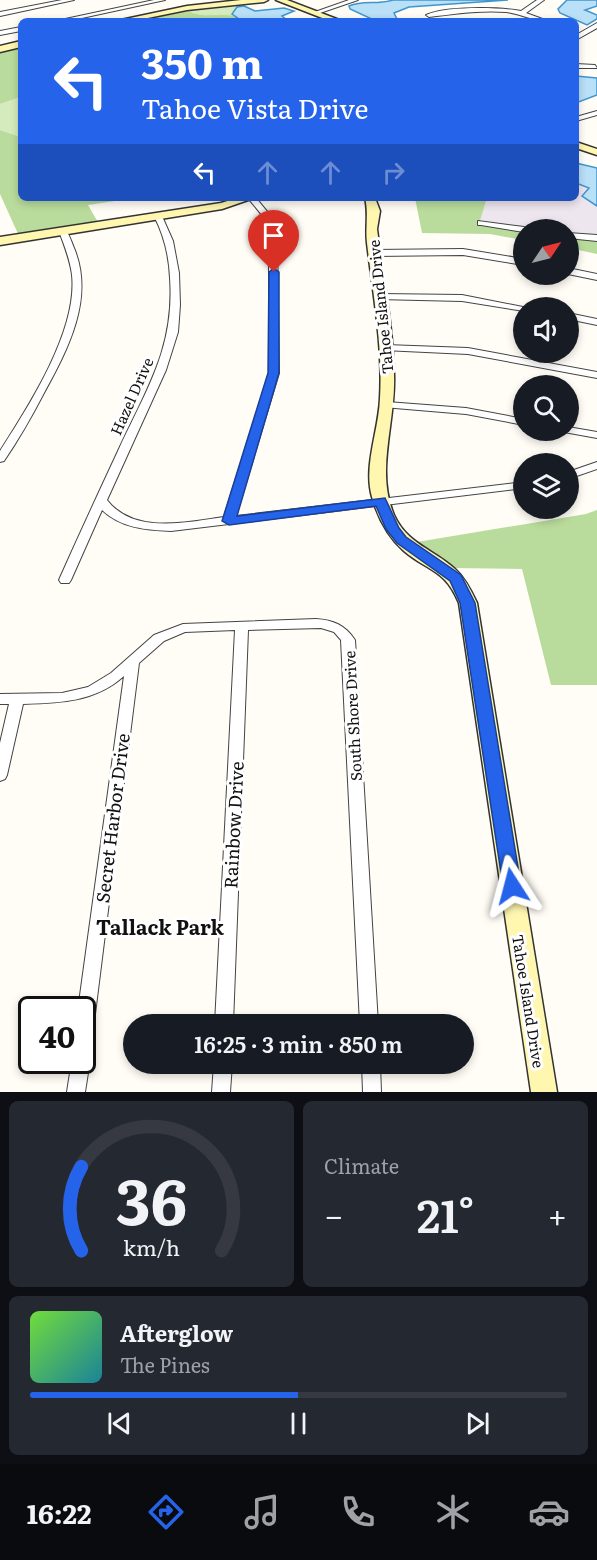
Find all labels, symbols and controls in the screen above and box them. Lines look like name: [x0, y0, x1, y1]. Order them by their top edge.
text: 350 m: [141, 30, 263, 92]
icon: left: [42, 42, 120, 120]
text: Tahoe Vista Drive: [141, 87, 369, 127]
icon: left: [188, 156, 221, 189]
icon: ahead: [251, 156, 284, 189]
icon: ahead: [314, 156, 347, 189]
icon: right: [377, 156, 410, 189]
pin: [248, 210, 299, 272]
icon: arrive: [257, 219, 290, 252]
north arrow: [513, 219, 579, 285]
map controls: [513, 219, 579, 519]
street label: Tahoe Island Drive: [361, 239, 398, 375]
button: sound: [513, 297, 579, 363]
street label: Hazel Drive: [104, 353, 158, 439]
button: search: [513, 375, 579, 441]
button: layers: [513, 453, 579, 519]
street label: South Shore Drive: [337, 650, 367, 782]
street label: Secret Harbor Drive: [88, 732, 136, 904]
street label: Rainbow Drive: [216, 761, 250, 889]
position arrow: [480, 854, 544, 918]
district label: Tallack Park: [96, 911, 225, 941]
street label: Tahoe Island Drive: [507, 933, 551, 1070]
speed limit sign: 40: [18, 996, 96, 1074]
text: 16:25 · 3 min · 850 m: [194, 1027, 403, 1060]
text: Climate: [324, 1150, 399, 1180]
text: 36: [116, 1152, 187, 1244]
text: 21°: [417, 1180, 474, 1247]
text: −: [324, 1189, 343, 1238]
text: +: [548, 1189, 567, 1238]
text: km/h: [123, 1231, 180, 1263]
text: Afterglow: [120, 1316, 233, 1349]
text: The Pines: [120, 1349, 210, 1379]
icon: previous: [103, 1407, 136, 1440]
icon: pause: [282, 1407, 315, 1440]
icon: next: [461, 1407, 494, 1440]
icon: directions: [145, 1491, 187, 1533]
icon: music: [241, 1491, 283, 1533]
icon: phone: [337, 1491, 379, 1533]
icon: climate: [432, 1491, 474, 1533]
icon: car: [528, 1491, 570, 1533]
text: 16:22: [27, 1492, 92, 1532]

